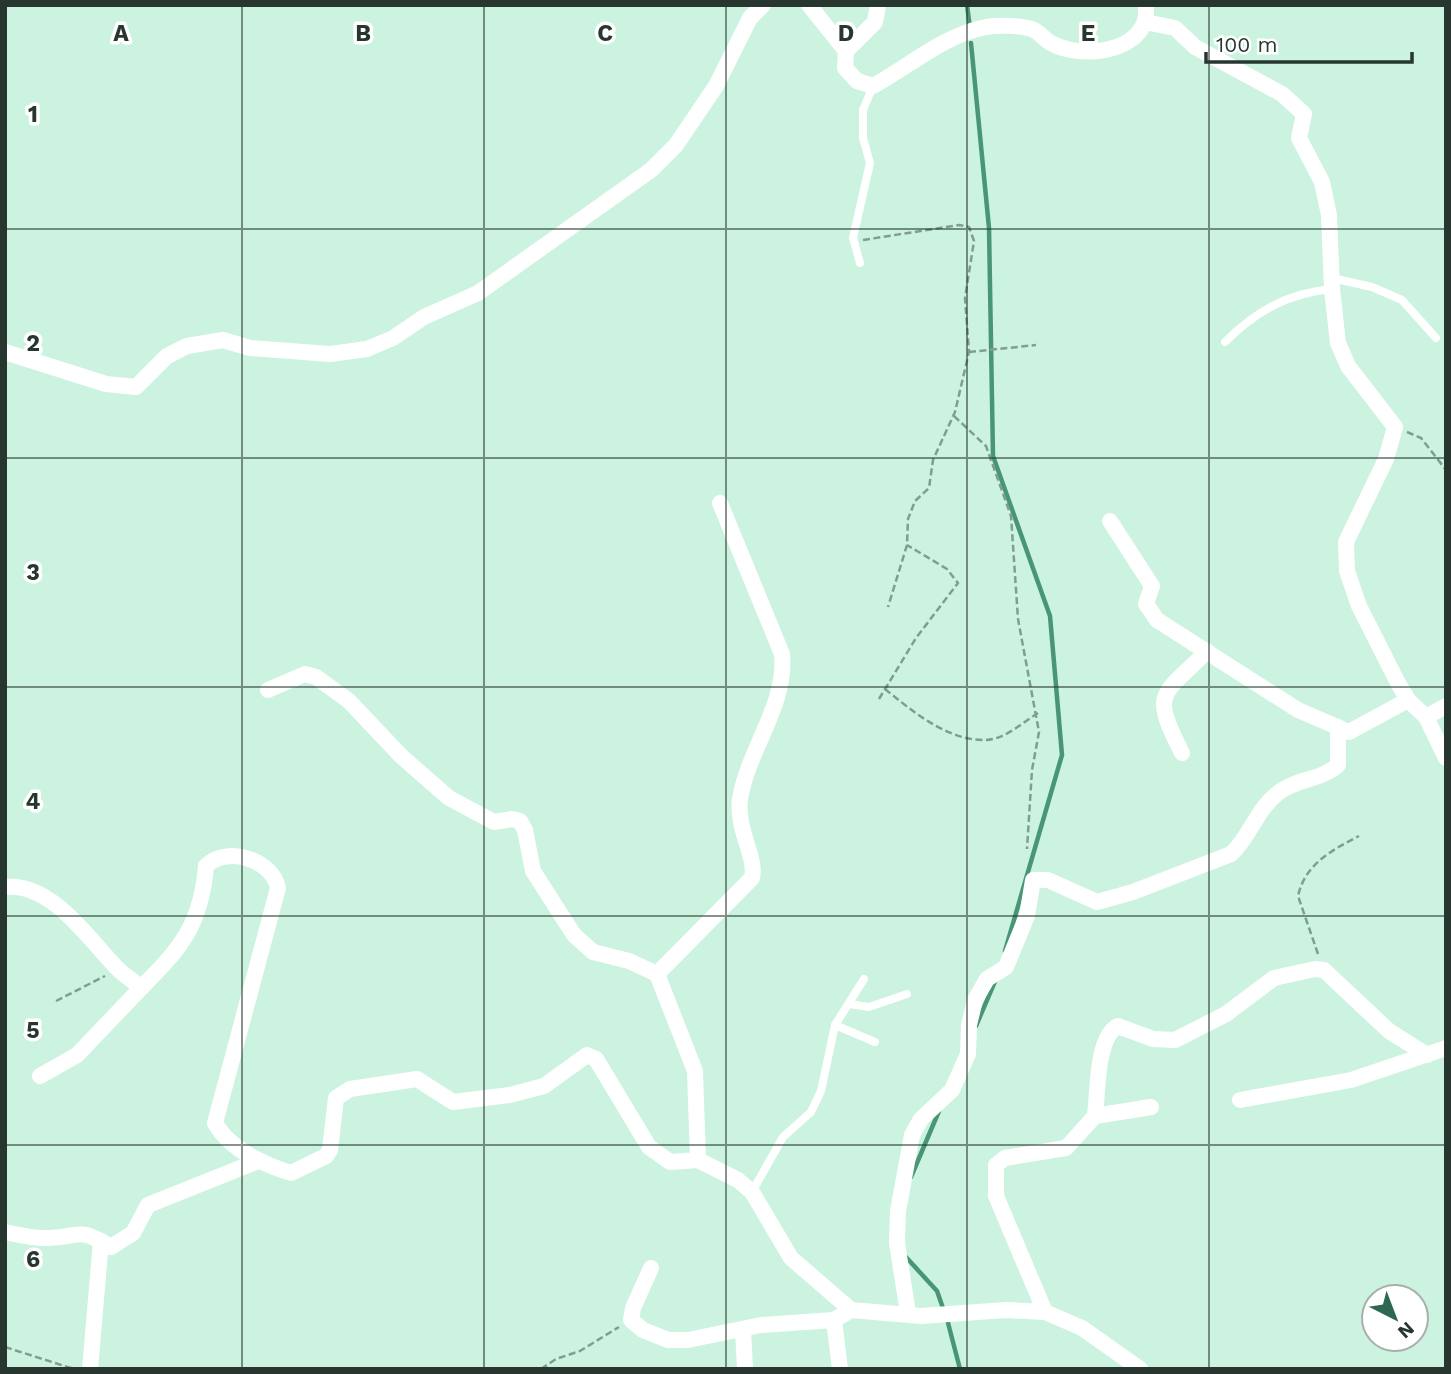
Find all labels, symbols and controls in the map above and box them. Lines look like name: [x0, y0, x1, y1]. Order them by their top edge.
text: A: [113, 20, 129, 47]
text: B: [355, 20, 371, 47]
text: C: [597, 20, 613, 47]
text: D: [838, 20, 854, 47]
text: E: [1081, 20, 1095, 47]
scale bar: [1206, 21, 1412, 65]
text: 100 m: [1216, 32, 1278, 57]
text: 1: [28, 101, 38, 128]
text: 2: [26, 330, 40, 357]
text: 3: [26, 559, 40, 586]
text: 4: [26, 788, 41, 815]
text: 5: [26, 1017, 40, 1044]
text: 6: [26, 1246, 40, 1273]
north arrow: [1360, 1283, 1430, 1353]
text: N: [1393, 1317, 1419, 1344]

